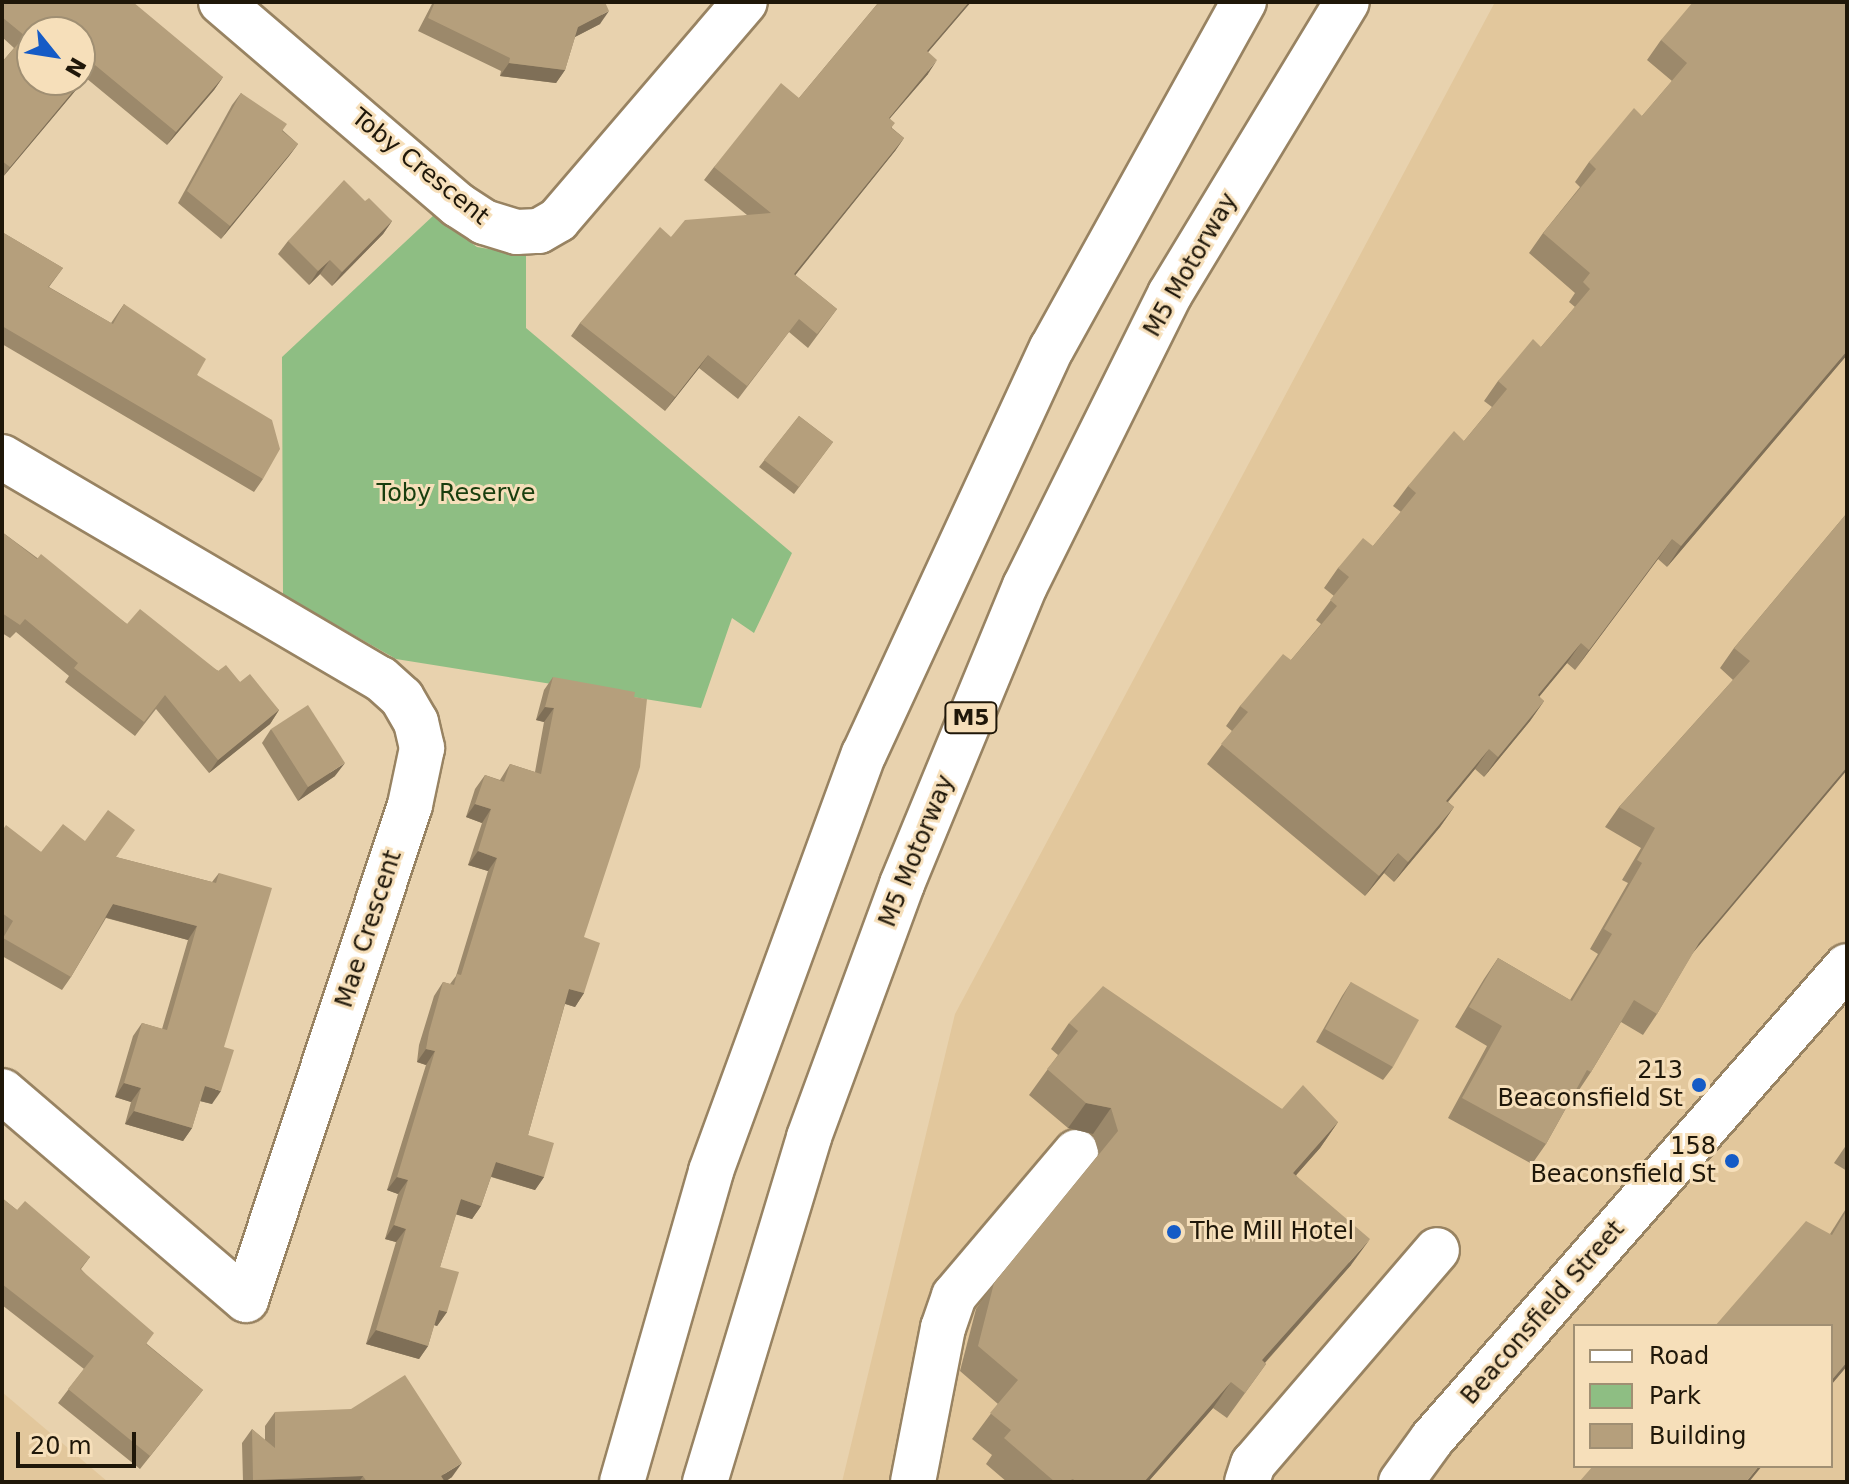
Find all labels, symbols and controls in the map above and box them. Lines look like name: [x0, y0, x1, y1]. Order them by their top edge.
north arrow: [16, 16, 96, 96]
text: N: [60, 53, 91, 81]
street label: Toby Crescent: [346, 103, 494, 231]
street label: M5 Motorway: [1138, 188, 1244, 342]
park label: Toby Reserve: [377, 480, 535, 508]
road number: M5: [943, 700, 999, 736]
street label: M5 Motorway: [873, 771, 961, 931]
street label: Mae Crescent: [330, 847, 408, 1011]
place label: 213 Beaconsfield St: [1497, 1057, 1683, 1113]
marker: 213 Beaconsfield St: [1690, 1076, 1708, 1094]
place label: 158 Beaconsfield St: [1530, 1133, 1716, 1189]
marker: 158 Beaconsfield St: [1723, 1152, 1741, 1170]
street label: Beaconsfield Street: [1455, 1215, 1631, 1411]
place label: The Mill Hotel: [1190, 1218, 1354, 1246]
marker: The Mill Hotel: [1165, 1223, 1183, 1241]
legend: [1573, 1324, 1833, 1468]
text: Road: [1649, 1342, 1709, 1370]
text: Park: [1649, 1382, 1701, 1410]
scale bar: [20, 1416, 140, 1466]
text: Building: [1649, 1422, 1746, 1450]
text: 20 m: [30, 1432, 92, 1460]

